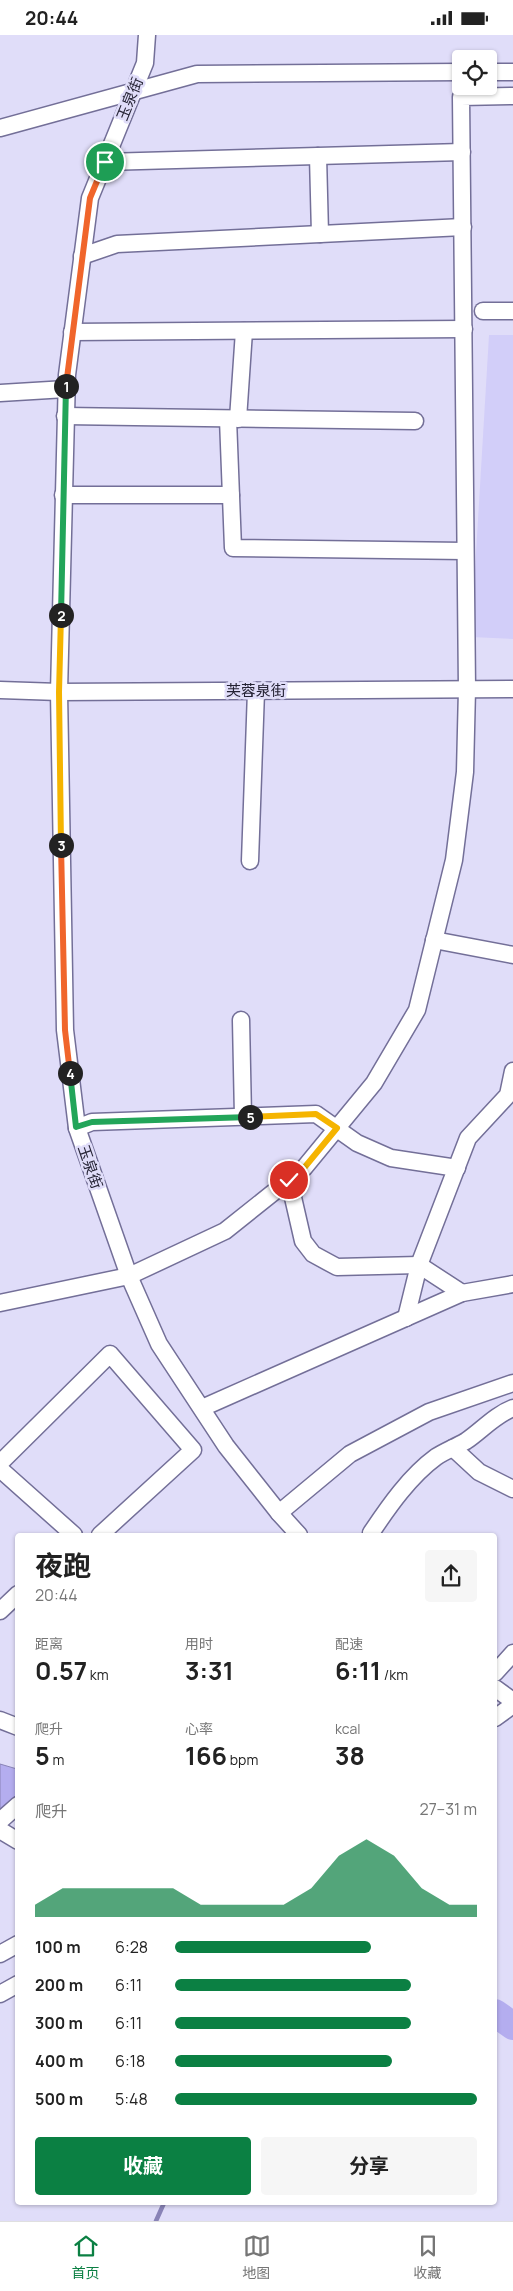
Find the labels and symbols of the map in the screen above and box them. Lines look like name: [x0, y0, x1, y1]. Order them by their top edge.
street label: 玉泉街: [111, 74, 148, 124]
pin: [84, 141, 126, 183]
pin: 1: [54, 373, 78, 399]
pin: 2: [48, 603, 74, 627]
street label: 芙蓉泉街: [226, 680, 286, 701]
pin: 3: [48, 833, 74, 857]
pin: 4: [58, 1061, 82, 1085]
pin: 5: [238, 1105, 262, 1129]
street label: 玉泉街: [73, 1142, 108, 1192]
pin: [268, 1159, 310, 1201]

